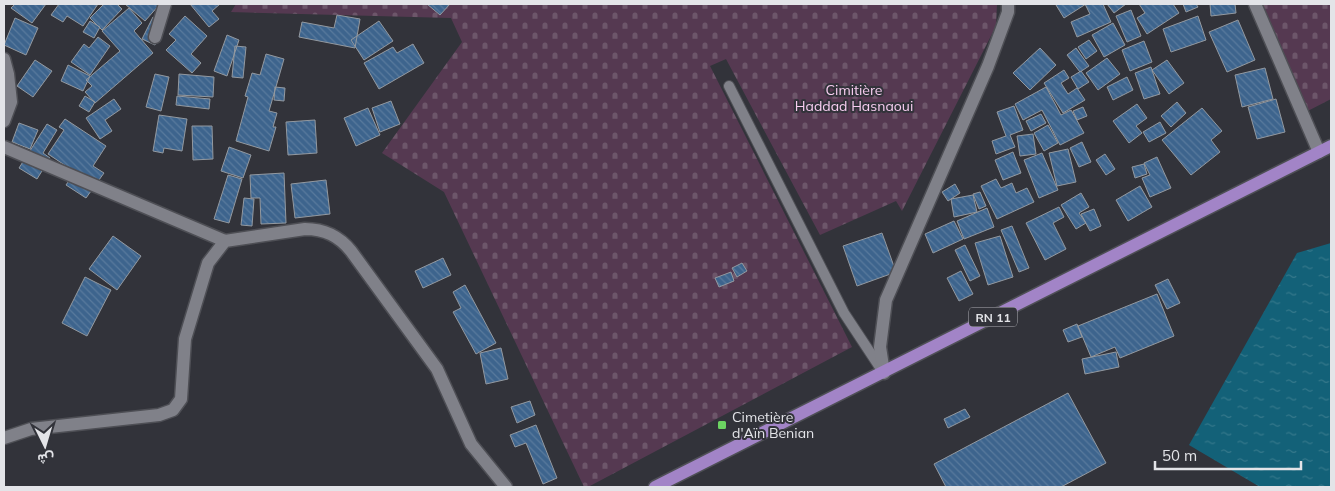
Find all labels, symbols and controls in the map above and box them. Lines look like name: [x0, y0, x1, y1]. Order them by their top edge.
park label: Cimitière Haddad Hasnaoui: [795, 81, 913, 115]
road number: RN 11: [969, 308, 1017, 326]
place label: Cimetière d'Aïn Benian: [732, 408, 814, 442]
marker: Cimetière d'Aïn Benian: [716, 419, 728, 431]
north arrow: [20, 421, 70, 471]
scale bar: [1155, 438, 1301, 470]
text: 50 m: [1162, 446, 1197, 465]
text: ش: [37, 449, 55, 469]

